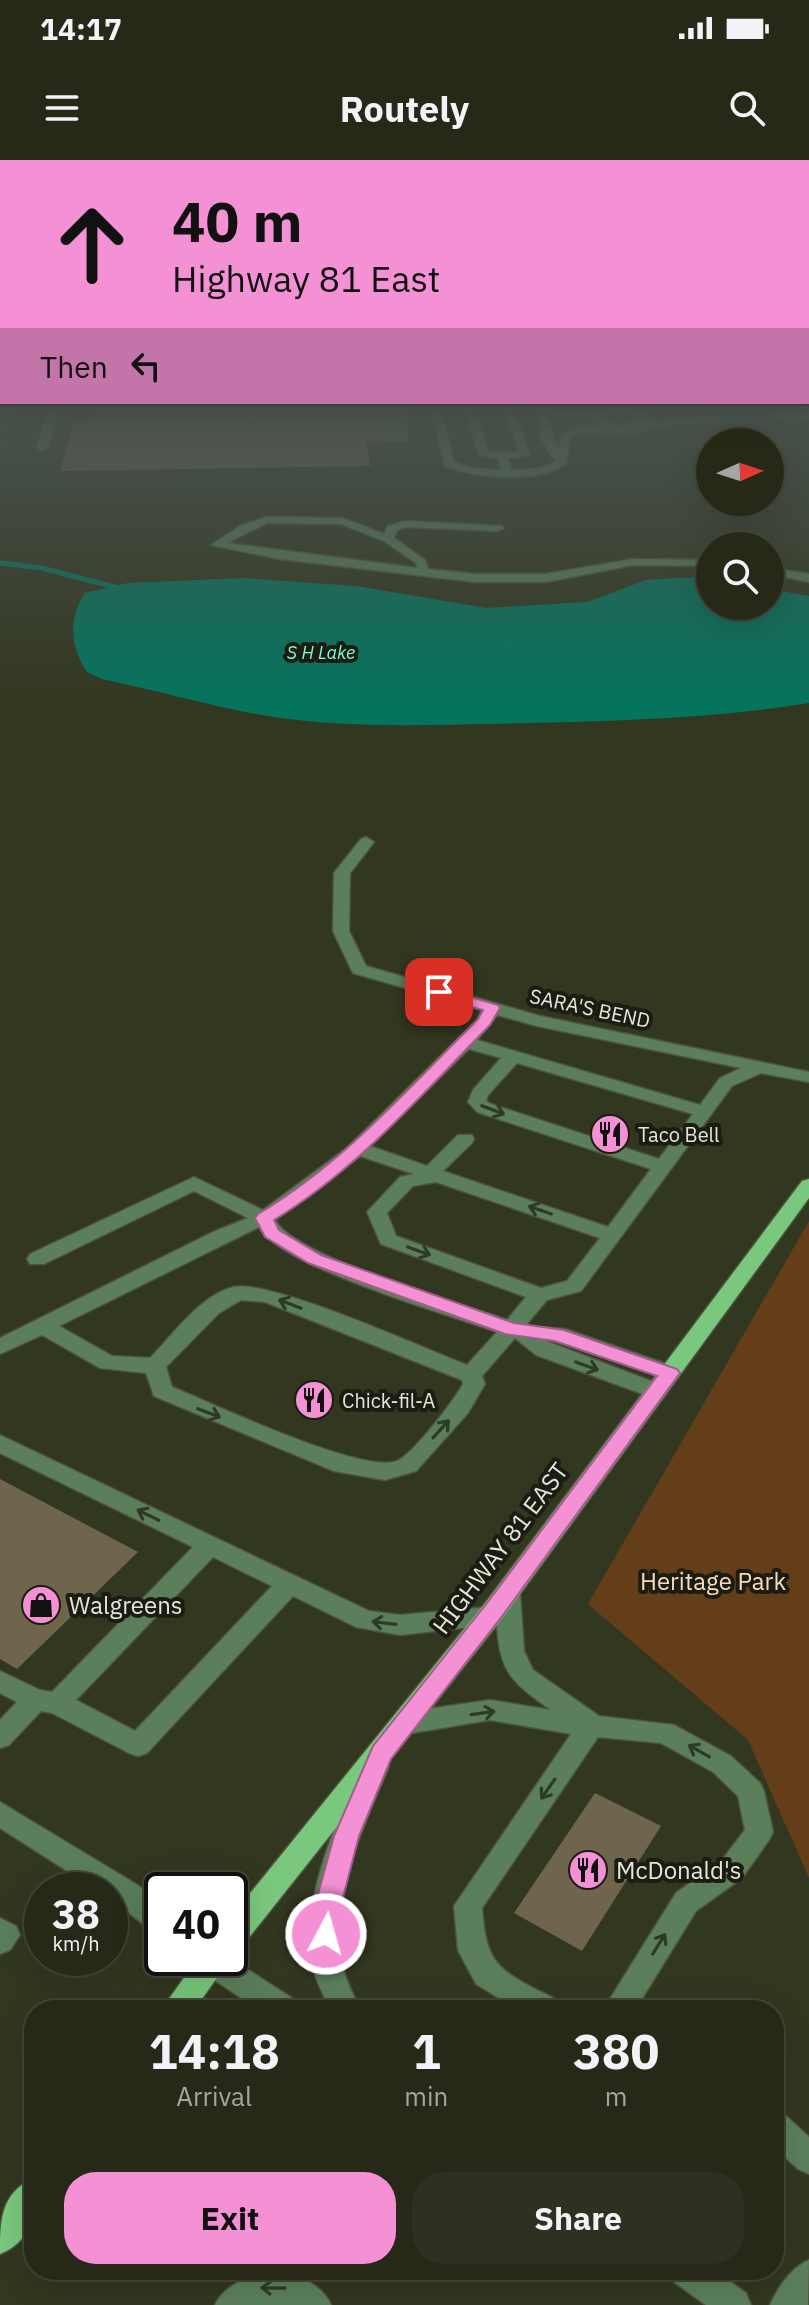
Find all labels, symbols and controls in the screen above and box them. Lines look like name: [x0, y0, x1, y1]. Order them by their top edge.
text: 14:17: [40, 9, 122, 48]
text: Routely: [340, 85, 469, 132]
icon: menu: [40, 86, 84, 130]
icon: search: [725, 86, 769, 130]
text: 40 m: [172, 185, 302, 257]
icon: ahead: [40, 192, 144, 296]
text: Highway 81 East: [172, 255, 440, 302]
icon: left: [124, 344, 168, 388]
text: Then: [40, 347, 108, 386]
north arrow: [696, 428, 784, 516]
map controls: [696, 428, 784, 620]
button: search: [696, 532, 784, 620]
water label: S H Lake: [287, 641, 355, 664]
pin: [405, 958, 473, 1026]
icon: arrive: [417, 970, 461, 1014]
street label: SARA'S BEND: [527, 982, 653, 1034]
one-way arrow: [480, 1104, 505, 1118]
restaurant icon: Taco Bell: [589, 1113, 631, 1155]
place label: Taco Bell: [638, 1121, 719, 1148]
one-way arrow: [528, 1202, 553, 1217]
one-way arrow: [406, 1245, 431, 1259]
one-way arrow: [278, 1296, 303, 1310]
one-way arrow: [574, 1359, 599, 1374]
restaurant icon: Chick-fil-A: [293, 1379, 335, 1421]
place label: Chick-fil-A: [342, 1387, 436, 1414]
one-way arrow: [196, 1407, 221, 1421]
one-way arrow: [432, 1419, 451, 1439]
street label: HIGHWAY 81 EAST: [425, 1456, 575, 1640]
one-way arrow: [136, 1507, 160, 1522]
park label: Heritage Park: [640, 1565, 786, 1597]
shop icon: Walgreens: [20, 1584, 62, 1626]
place label: Walgreens: [69, 1589, 183, 1621]
one-way arrow: [371, 1615, 397, 1630]
one-way arrow: [469, 1705, 496, 1720]
one-way arrow: [687, 1743, 711, 1758]
one-way arrow: [540, 1778, 556, 1800]
restaurant icon: McDonald's: [567, 1849, 609, 1891]
place label: McDonald's: [616, 1854, 742, 1886]
speed limit sign: 40: [144, 1872, 248, 1976]
text: 38: [52, 1888, 100, 1940]
position arrow: [284, 1892, 368, 1976]
text: km/h: [52, 1930, 100, 1957]
one-way arrow: [652, 1933, 668, 1956]
text: 14:18: [149, 2020, 280, 2082]
text: 1: [412, 2020, 441, 2082]
text: 380: [573, 2020, 659, 2082]
text: Arrival: [176, 2079, 252, 2113]
text: min: [404, 2079, 448, 2113]
text: m: [605, 2079, 627, 2113]
button: Exit: [64, 2172, 396, 2264]
button: Share: [412, 2172, 744, 2264]
one-way arrow: [260, 2280, 286, 2296]

